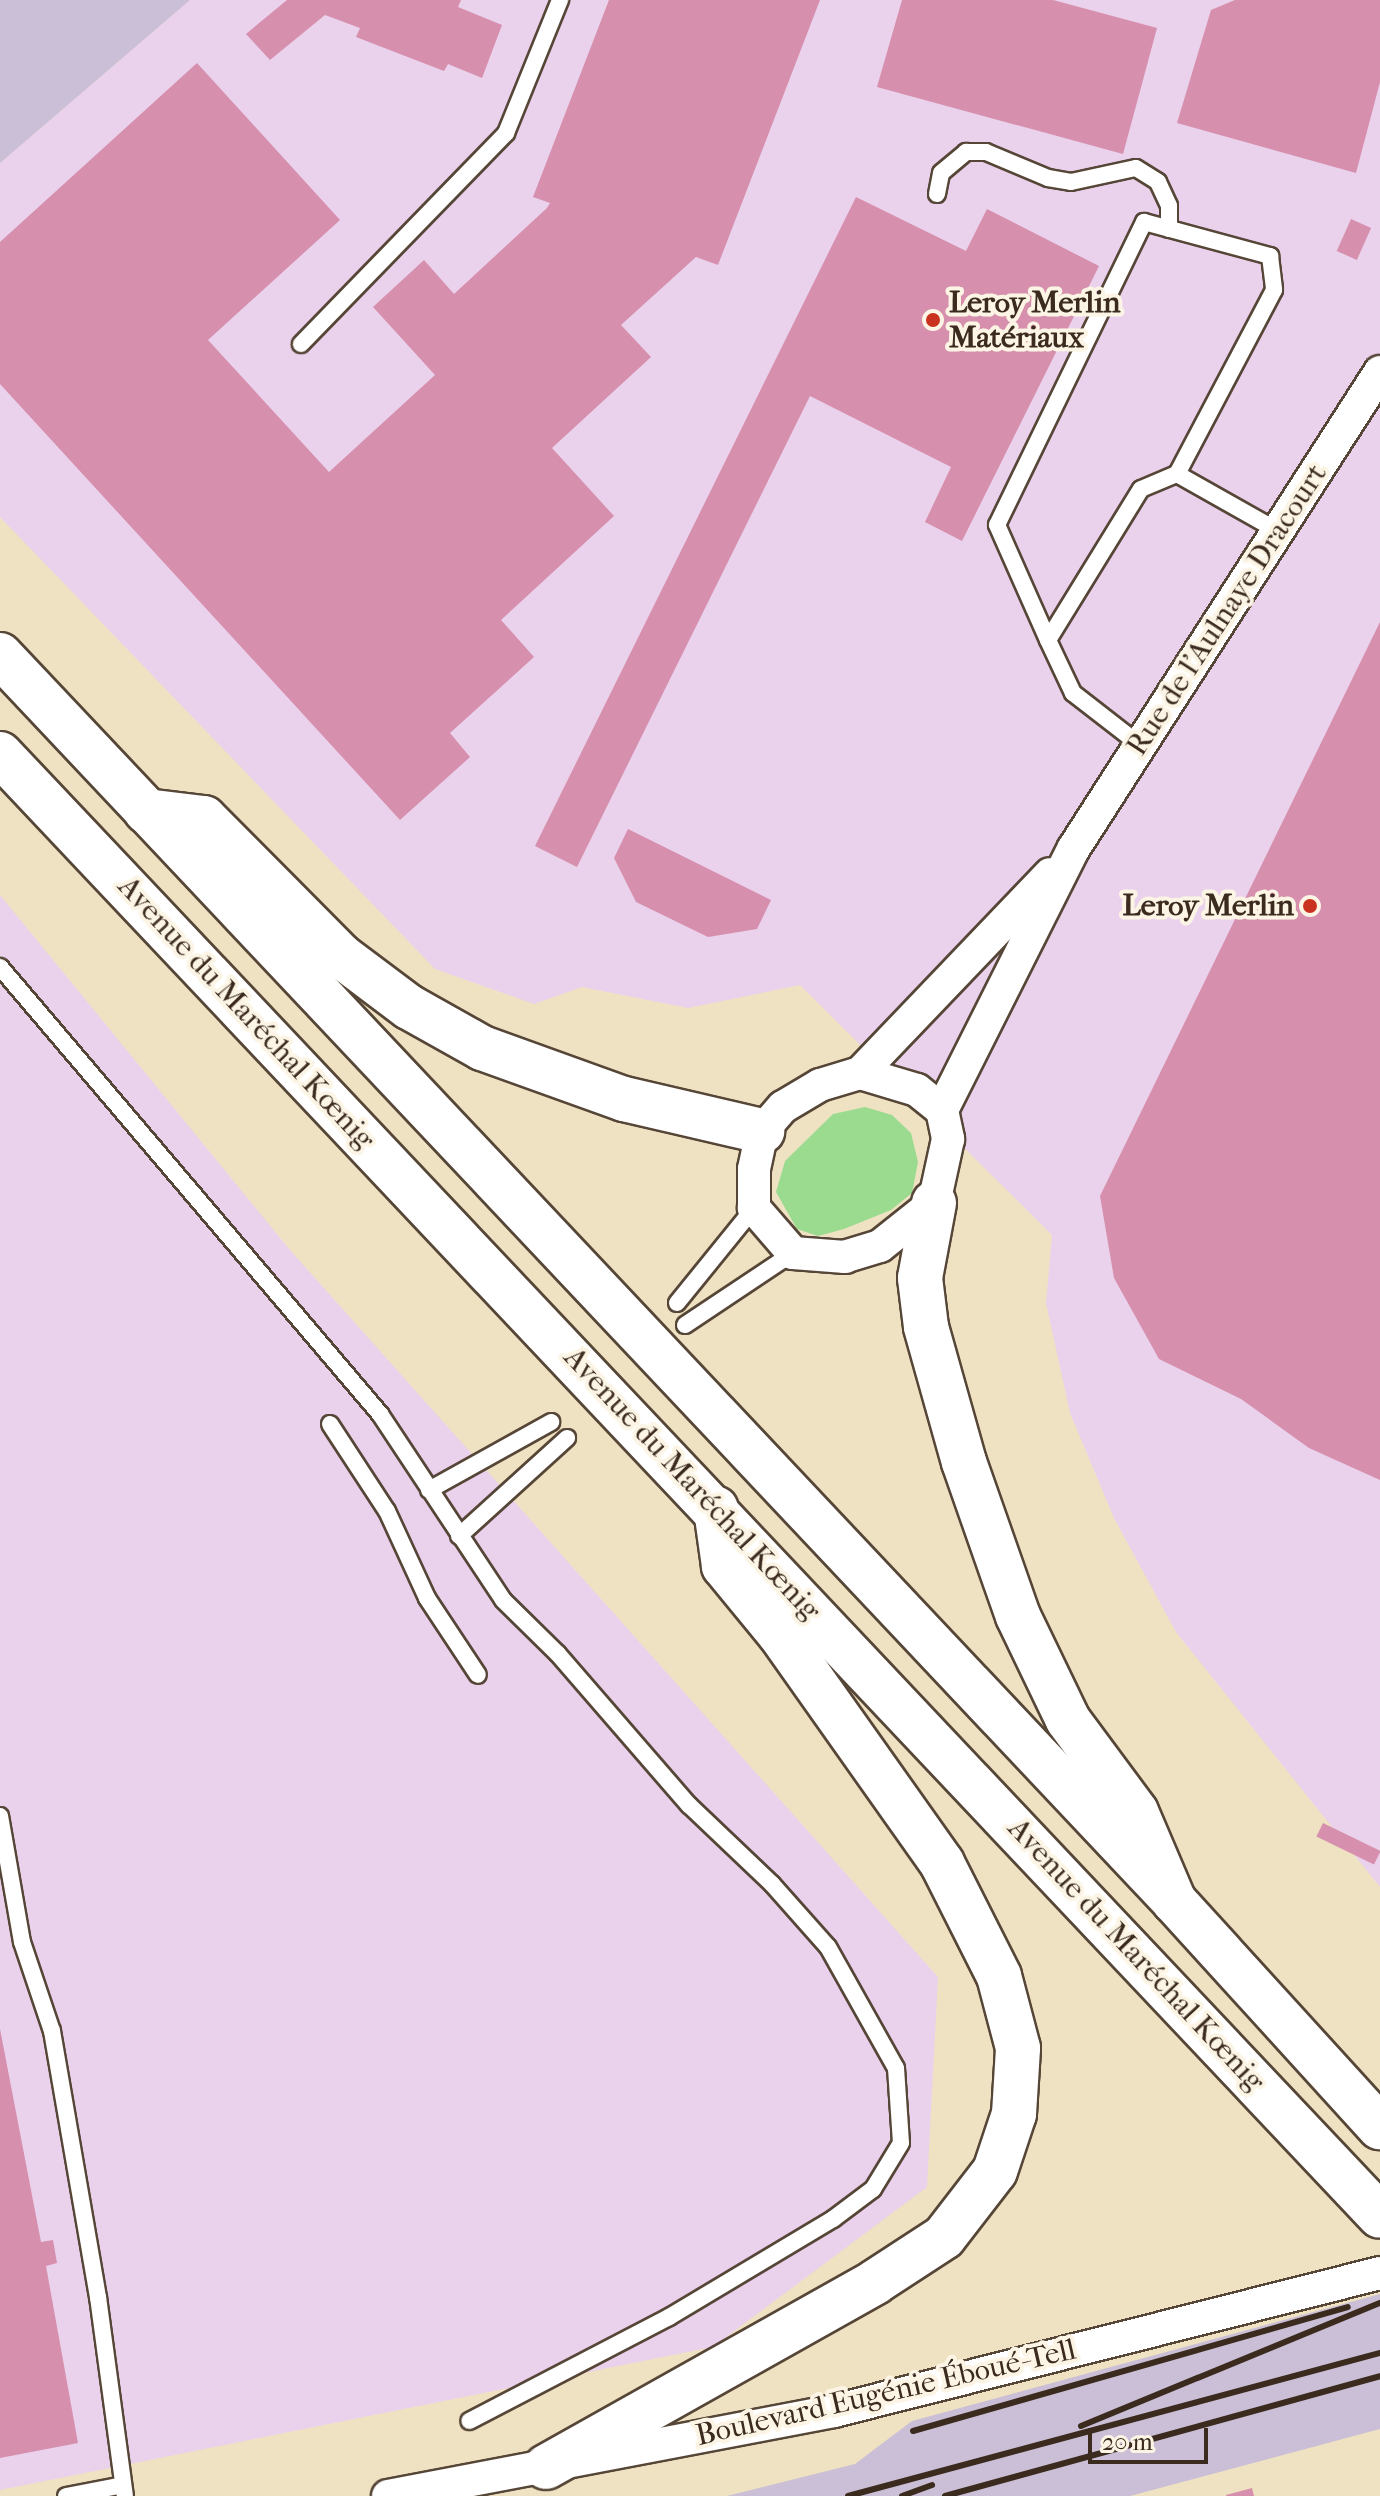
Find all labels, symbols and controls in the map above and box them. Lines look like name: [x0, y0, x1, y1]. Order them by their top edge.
place label: Leroy Merlin Matériaux: [949, 285, 1120, 356]
marker: Leroy Merlin Matériaux: [924, 311, 942, 329]
street label: Rue de l'Aulnaye Dracourt: [1119, 457, 1335, 763]
street label: Avenue du Maréchal Kœnig: [110, 869, 382, 1157]
place label: Leroy Merlin: [1123, 888, 1294, 924]
marker: Leroy Merlin: [1301, 897, 1319, 915]
street label: Avenue du Maréchal Kœnig: [556, 1340, 828, 1628]
street label: Avenue du Maréchal Kœnig: [1000, 1811, 1272, 2099]
street label: Boulevard Eugénie Éboué-Tell: [693, 2332, 1079, 2454]
scale bar: [1092, 2412, 1212, 2462]
text: 20 m: [1102, 2428, 1153, 2456]

